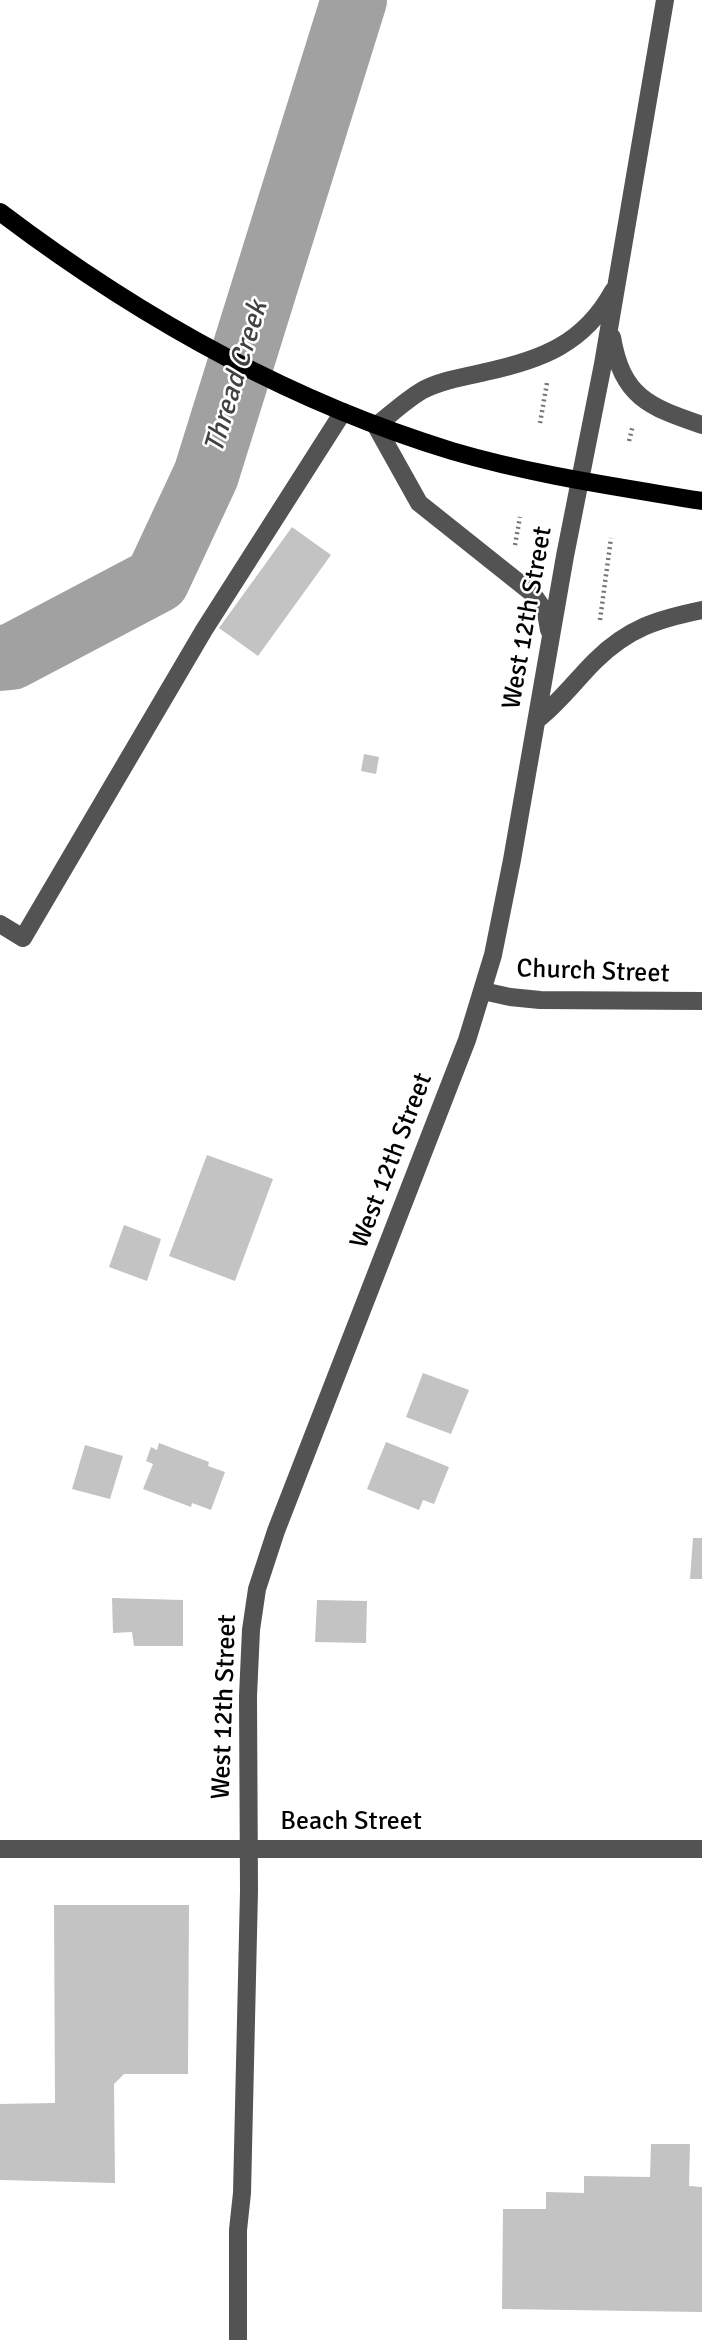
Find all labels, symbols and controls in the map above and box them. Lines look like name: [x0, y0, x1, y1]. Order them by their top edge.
water label: Thread Creek: [198, 297, 276, 457]
street label: West 12th Street: [497, 524, 559, 712]
street label: Church Street: [516, 954, 670, 990]
street label: West 12th Street: [344, 1069, 440, 1253]
street label: West 12th Street: [206, 1614, 244, 1800]
street label: Beach Street: [280, 1806, 422, 1838]

